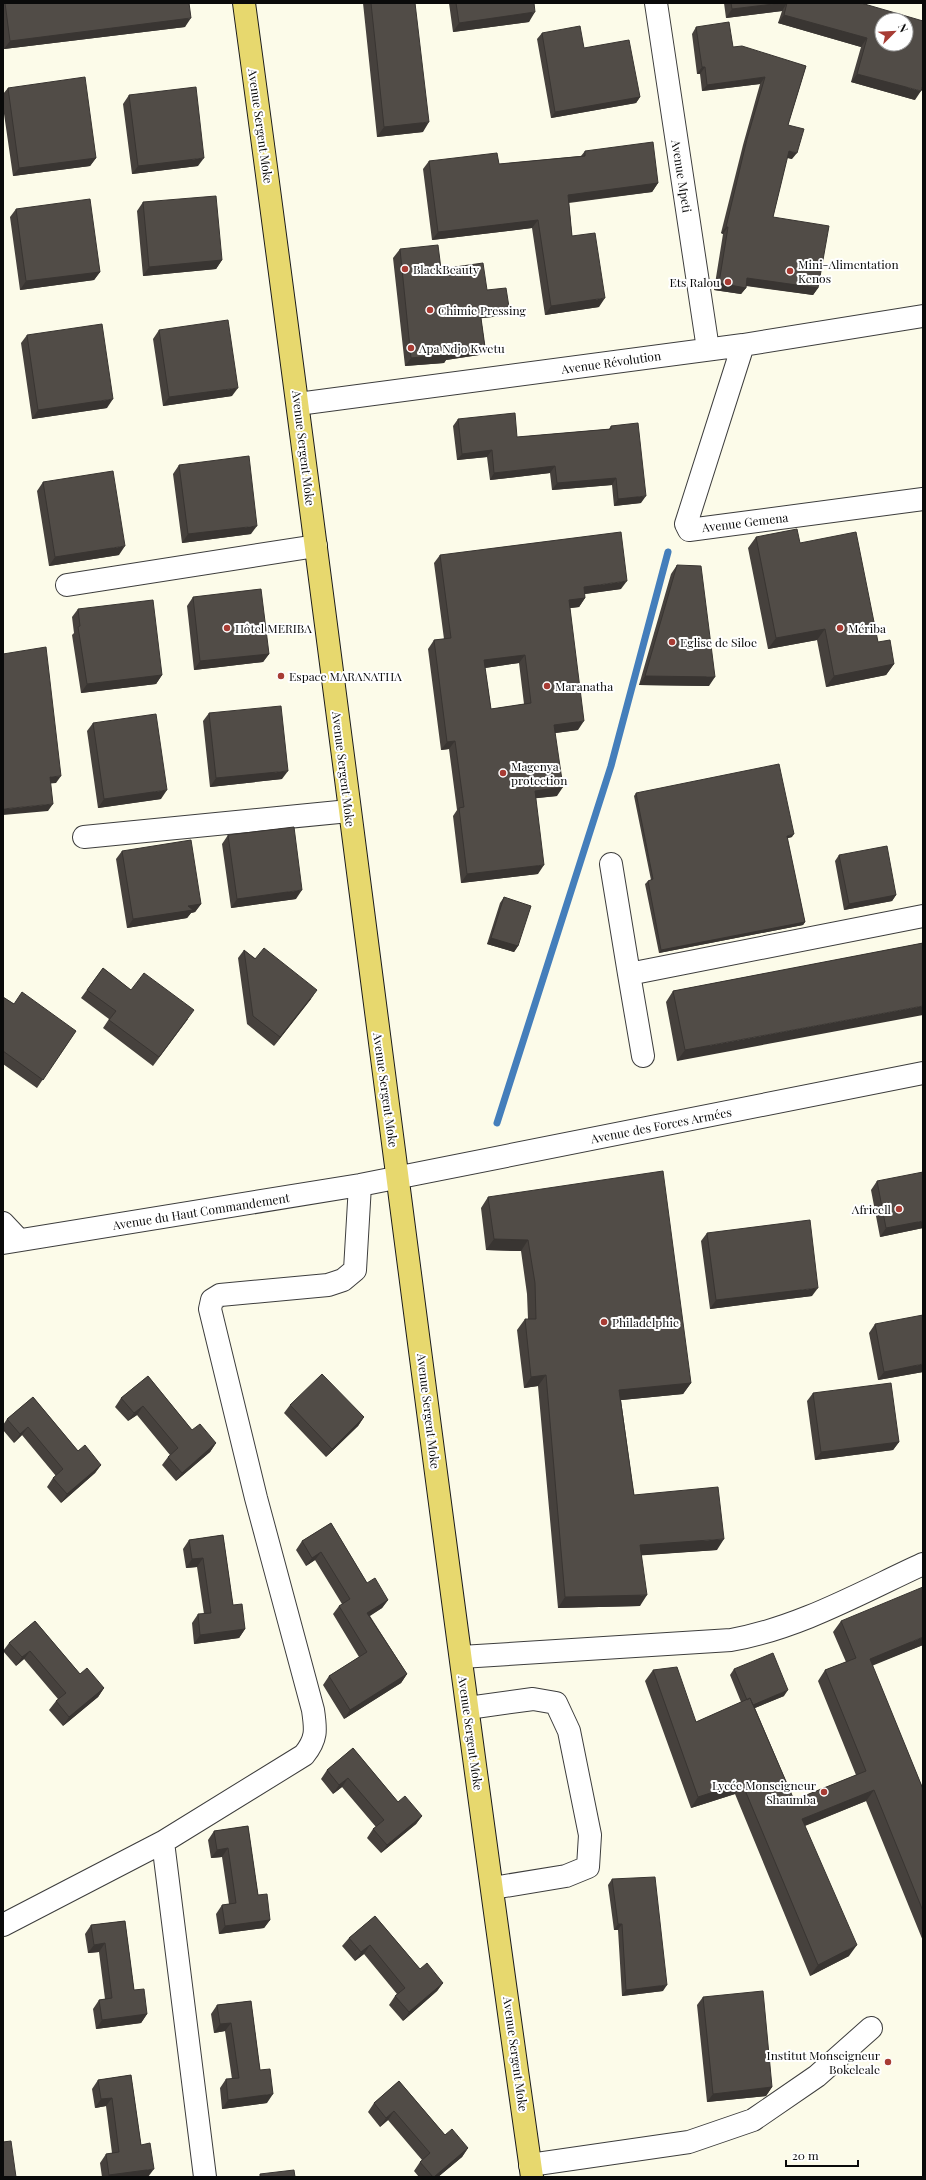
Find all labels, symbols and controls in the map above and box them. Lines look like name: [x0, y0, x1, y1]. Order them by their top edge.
north arrow: [874, 12, 914, 52]
text: N: [895, 21, 912, 34]
street label: Avenue Sergent Moke: [245, 66, 277, 185]
street label: Avenue Mpeti: [668, 137, 696, 214]
place label: Mini-Alimentation Kenos: [798, 256, 899, 286]
place label: BlackBeauty: [413, 261, 479, 277]
marker: BlackBeauty: [400, 264, 410, 274]
marker: Mini-Alimentation Kenos: [785, 266, 795, 276]
place label: Ets Ralou: [669, 274, 720, 290]
marker: Ets Ralou: [723, 277, 733, 287]
place label: Chimie Pressing: [438, 302, 527, 318]
marker: Chimie Pressing: [425, 305, 435, 315]
place label: Apa Ndjo Kwetu: [418, 340, 505, 356]
marker: Apa Ndjo Kwetu: [406, 343, 416, 353]
street label: Avenue Révolution: [559, 347, 662, 377]
street label: Avenue Sergent Moke: [289, 388, 319, 507]
street label: Avenue Gemena: [700, 509, 789, 535]
place label: Hôtel MERIBA: [235, 620, 312, 636]
place label: Mériba: [848, 620, 886, 636]
marker: Hôtel MERIBA: [222, 623, 232, 633]
marker: Mériba: [835, 623, 845, 633]
place label: Eglise de Siloe: [680, 634, 757, 650]
marker: Eglise de Siloe: [667, 637, 677, 647]
place label: Espace MARANATHA: [289, 668, 402, 684]
marker: Espace MARANATHA: [276, 671, 286, 681]
place label: Maranatha: [555, 678, 613, 694]
marker: Maranatha: [542, 681, 552, 691]
street label: Avenue Sergent Moke: [329, 709, 359, 828]
place label: Magenya protection: [511, 758, 567, 788]
marker: Magenya protection: [498, 768, 508, 778]
street label: Avenue Sergent Moke: [370, 1030, 402, 1149]
street label: Avenue des Forces Armées: [588, 1103, 733, 1147]
street label: Avenue du Haut Commandement: [110, 1189, 291, 1233]
place label: Africell: [851, 1201, 892, 1217]
marker: Africell: [894, 1204, 904, 1214]
place label: Philadelphie: [612, 1314, 679, 1330]
marker: Philadelphie: [599, 1317, 609, 1327]
street label: Avenue Sergent Moke: [414, 1351, 444, 1470]
street label: Avenue Sergent Moke: [455, 1673, 487, 1792]
place label: Lycée Monseigneur Shaumba: [712, 1777, 817, 1807]
marker: Lycée Monseigneur Shaumba: [819, 1787, 829, 1797]
street label: Avenue Sergent Moke: [500, 1994, 532, 2113]
place label: Institut Monseigneur Bokeleale: [767, 2047, 881, 2077]
marker: Institut Monseigneur Bokeleale: [883, 2057, 893, 2067]
scale bar: [786, 2142, 858, 2168]
text: 20 m: [792, 2147, 819, 2163]

